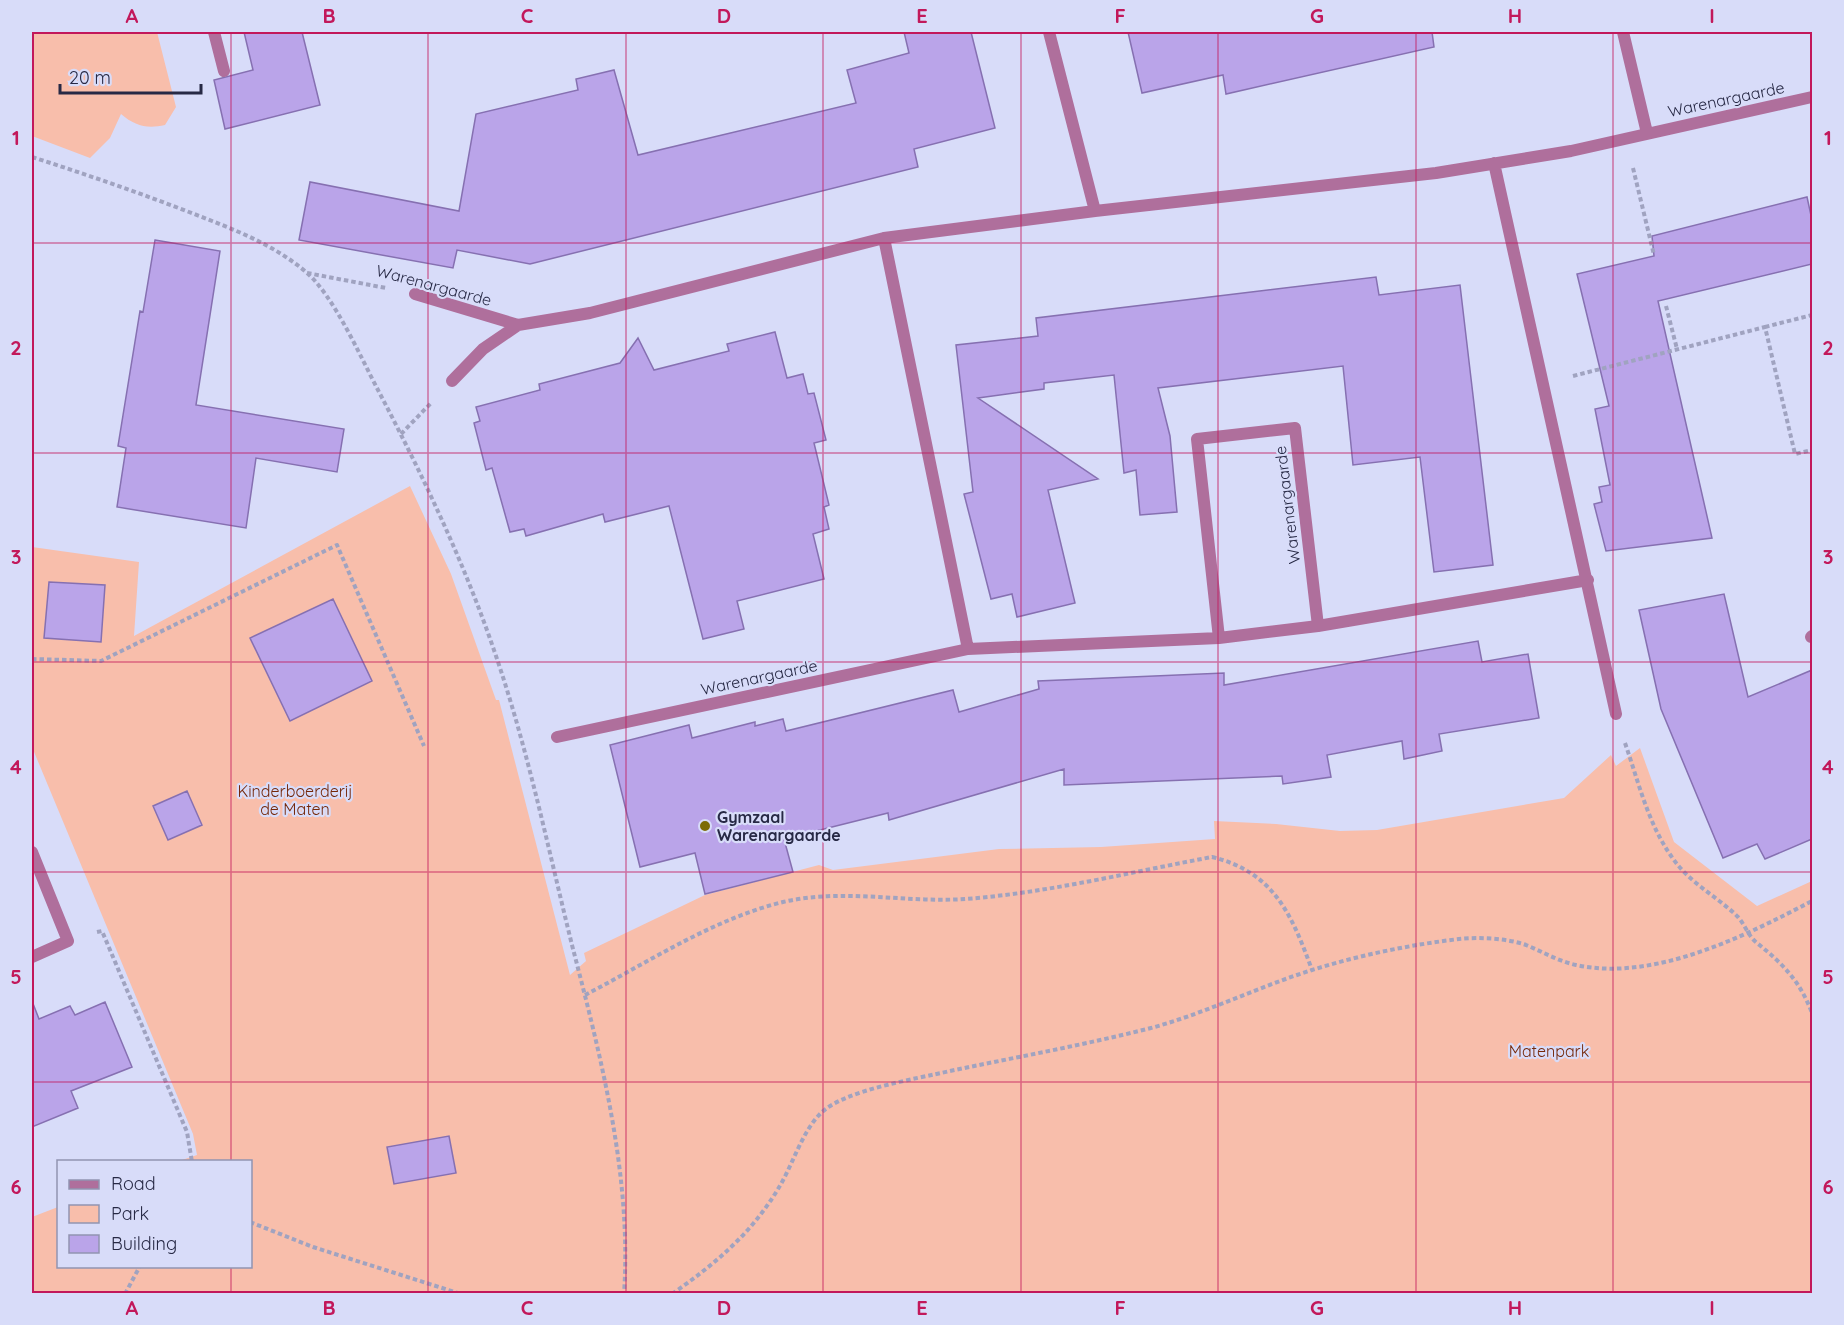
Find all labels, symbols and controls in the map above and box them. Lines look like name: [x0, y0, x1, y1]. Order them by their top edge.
text: A: [126, 3, 139, 28]
text: B: [322, 3, 336, 28]
text: C: [521, 3, 534, 28]
text: D: [717, 3, 731, 28]
text: E: [916, 3, 928, 28]
text: F: [1114, 3, 1126, 28]
text: G: [1310, 3, 1324, 28]
text: H: [1508, 3, 1522, 28]
text: I: [1709, 3, 1715, 28]
scale bar: [60, 57, 201, 95]
text: 20 m: [69, 66, 111, 89]
street label: Warenargaarde: [1666, 77, 1786, 121]
text: 1: [12, 125, 20, 150]
text: 1: [1824, 125, 1832, 150]
street label: Warenargaarde: [374, 260, 494, 310]
text: 2: [10, 335, 22, 360]
text: 2: [1822, 335, 1834, 360]
street label: Warenargaarde: [1270, 445, 1304, 565]
text: 3: [11, 544, 21, 569]
text: 3: [1823, 544, 1833, 569]
street label: Warenargaarde: [699, 655, 819, 699]
text: 4: [10, 754, 22, 779]
text: 4: [1822, 754, 1834, 779]
park label: Kinderboerderij de Maten: [237, 781, 353, 819]
place label: Gymzaal Warenargaarde: [717, 807, 841, 845]
marker: Gymzaal Warenargaarde: [698, 819, 712, 833]
text: 5: [10, 964, 22, 989]
text: 5: [1822, 964, 1834, 989]
park label: Matenpark: [1509, 1041, 1589, 1061]
legend: [57, 1160, 252, 1268]
text: Road: [111, 1172, 156, 1195]
text: 6: [10, 1174, 22, 1199]
text: 6: [1822, 1174, 1834, 1199]
text: Park: [111, 1202, 149, 1225]
text: Building: [111, 1232, 177, 1255]
text: A: [126, 1295, 139, 1320]
text: B: [322, 1295, 336, 1320]
text: C: [521, 1295, 534, 1320]
text: D: [717, 1295, 731, 1320]
text: E: [916, 1295, 928, 1320]
text: F: [1114, 1295, 1126, 1320]
text: G: [1310, 1295, 1324, 1320]
text: H: [1508, 1295, 1522, 1320]
text: I: [1709, 1295, 1715, 1320]

